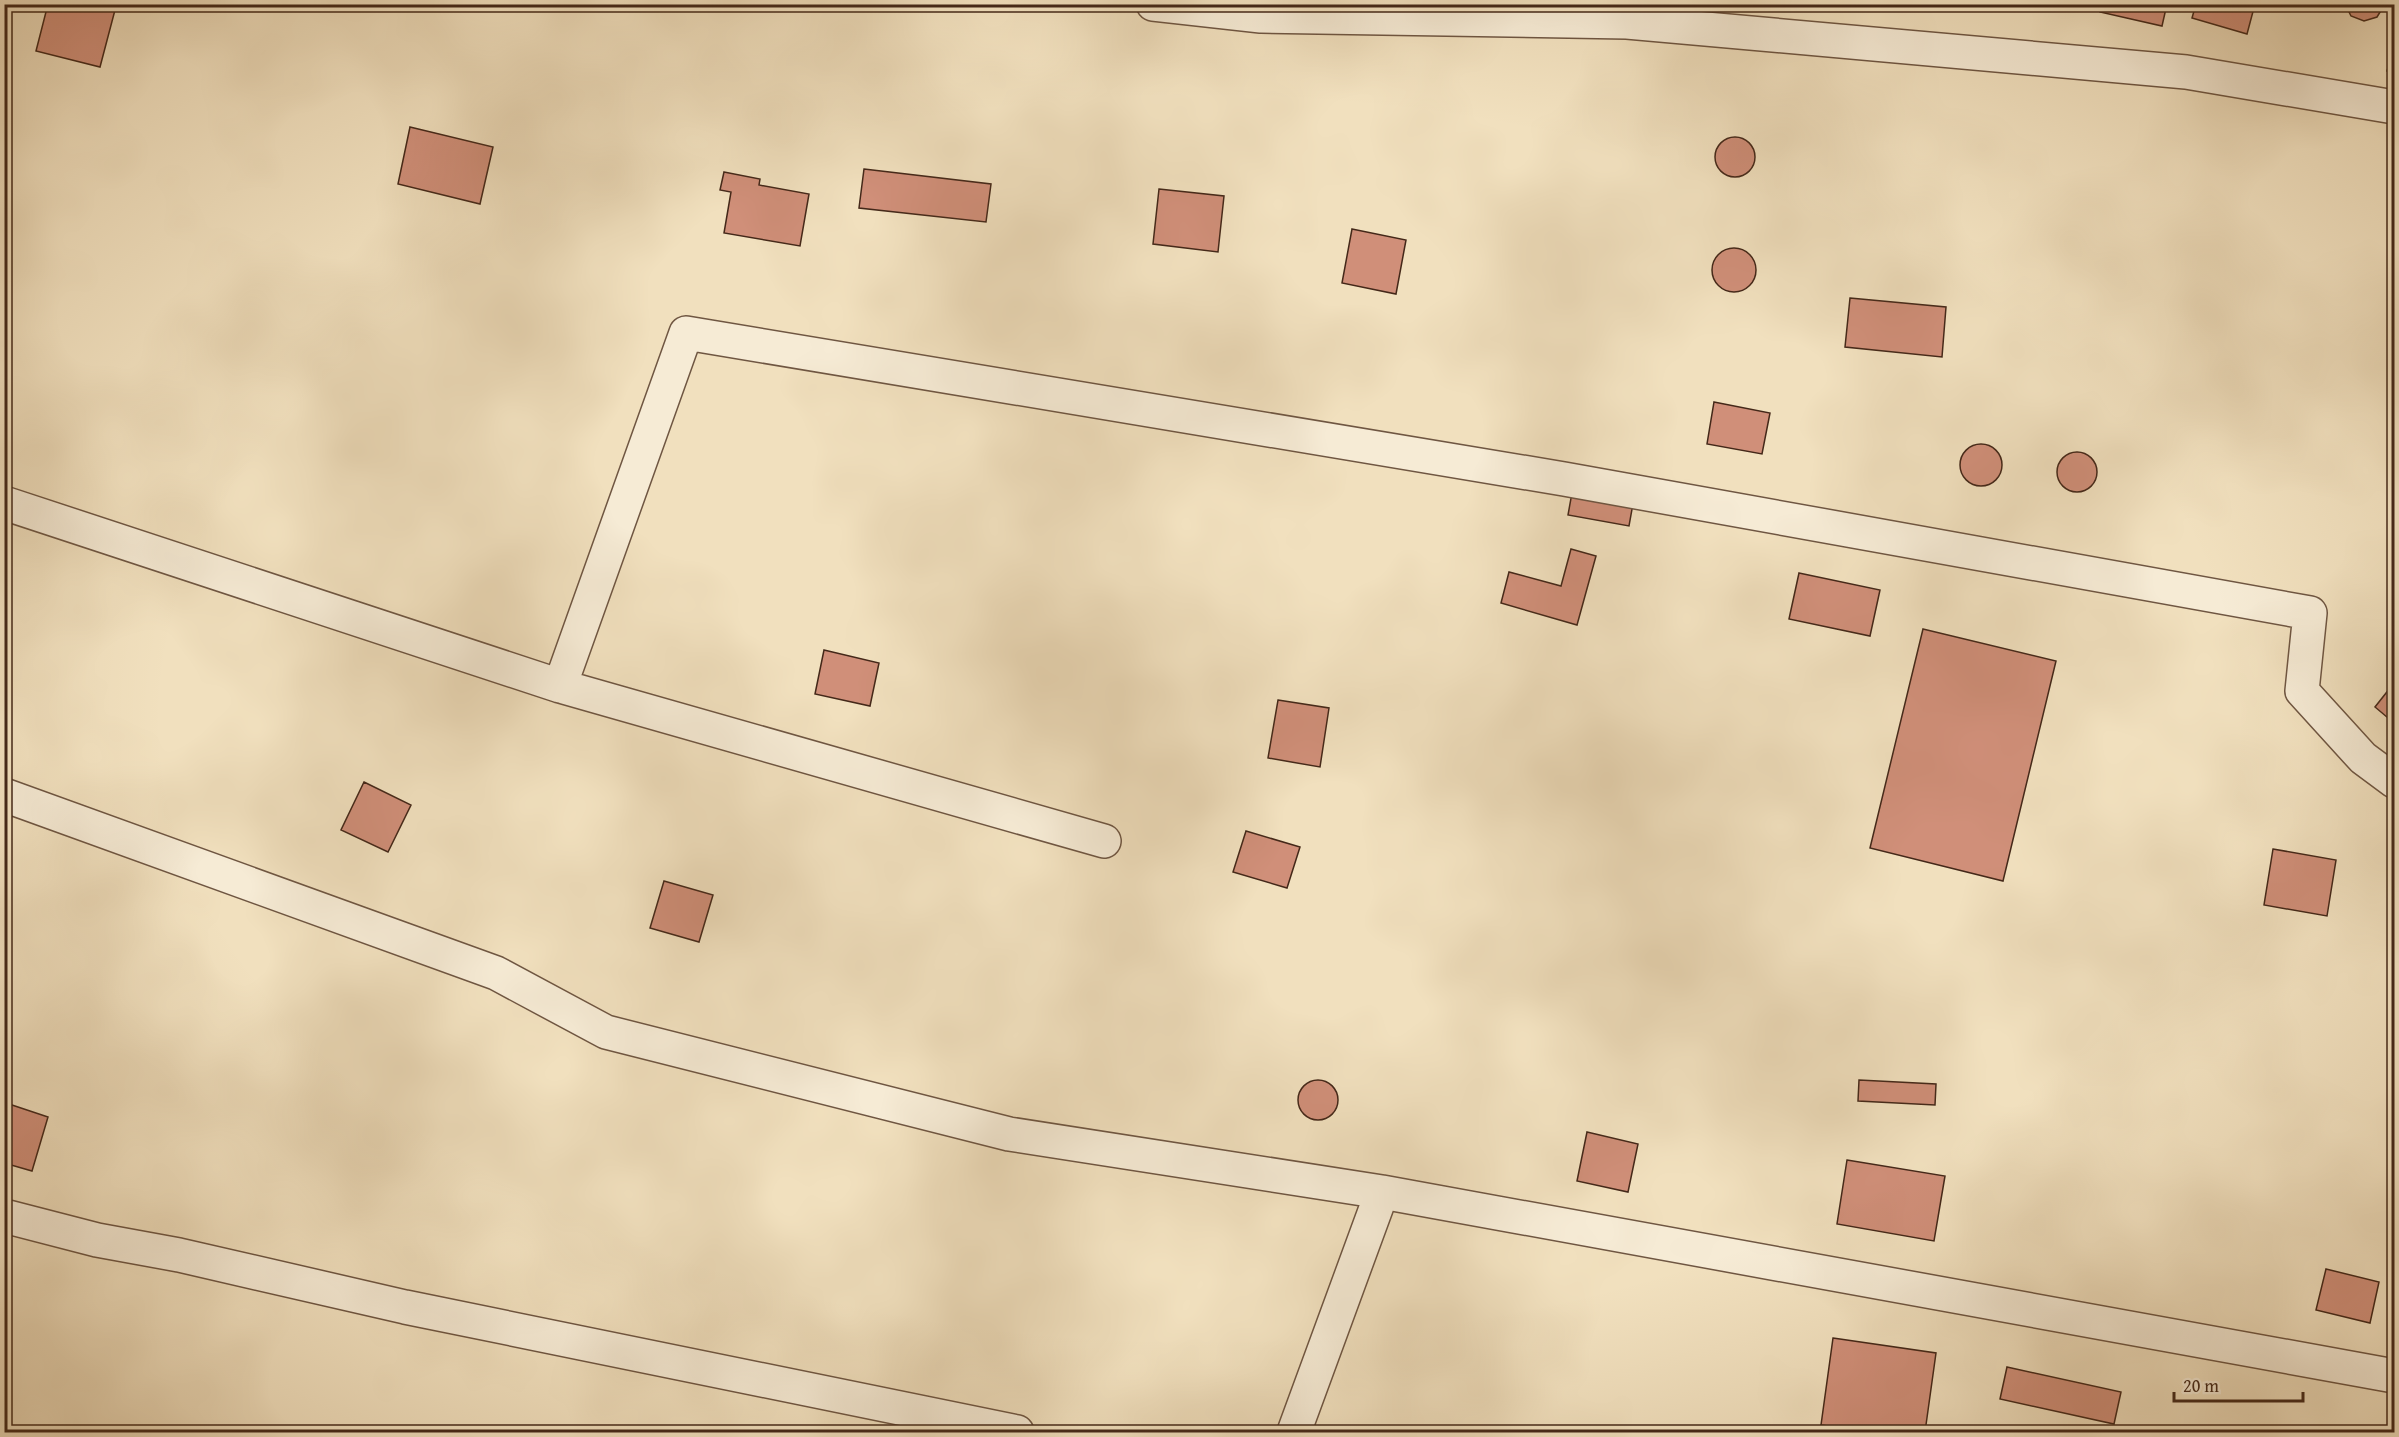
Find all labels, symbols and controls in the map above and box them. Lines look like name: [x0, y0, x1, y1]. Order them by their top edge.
scale bar: [2174, 1365, 2303, 1403]
text: 20 m: [2183, 1372, 2219, 1399]

